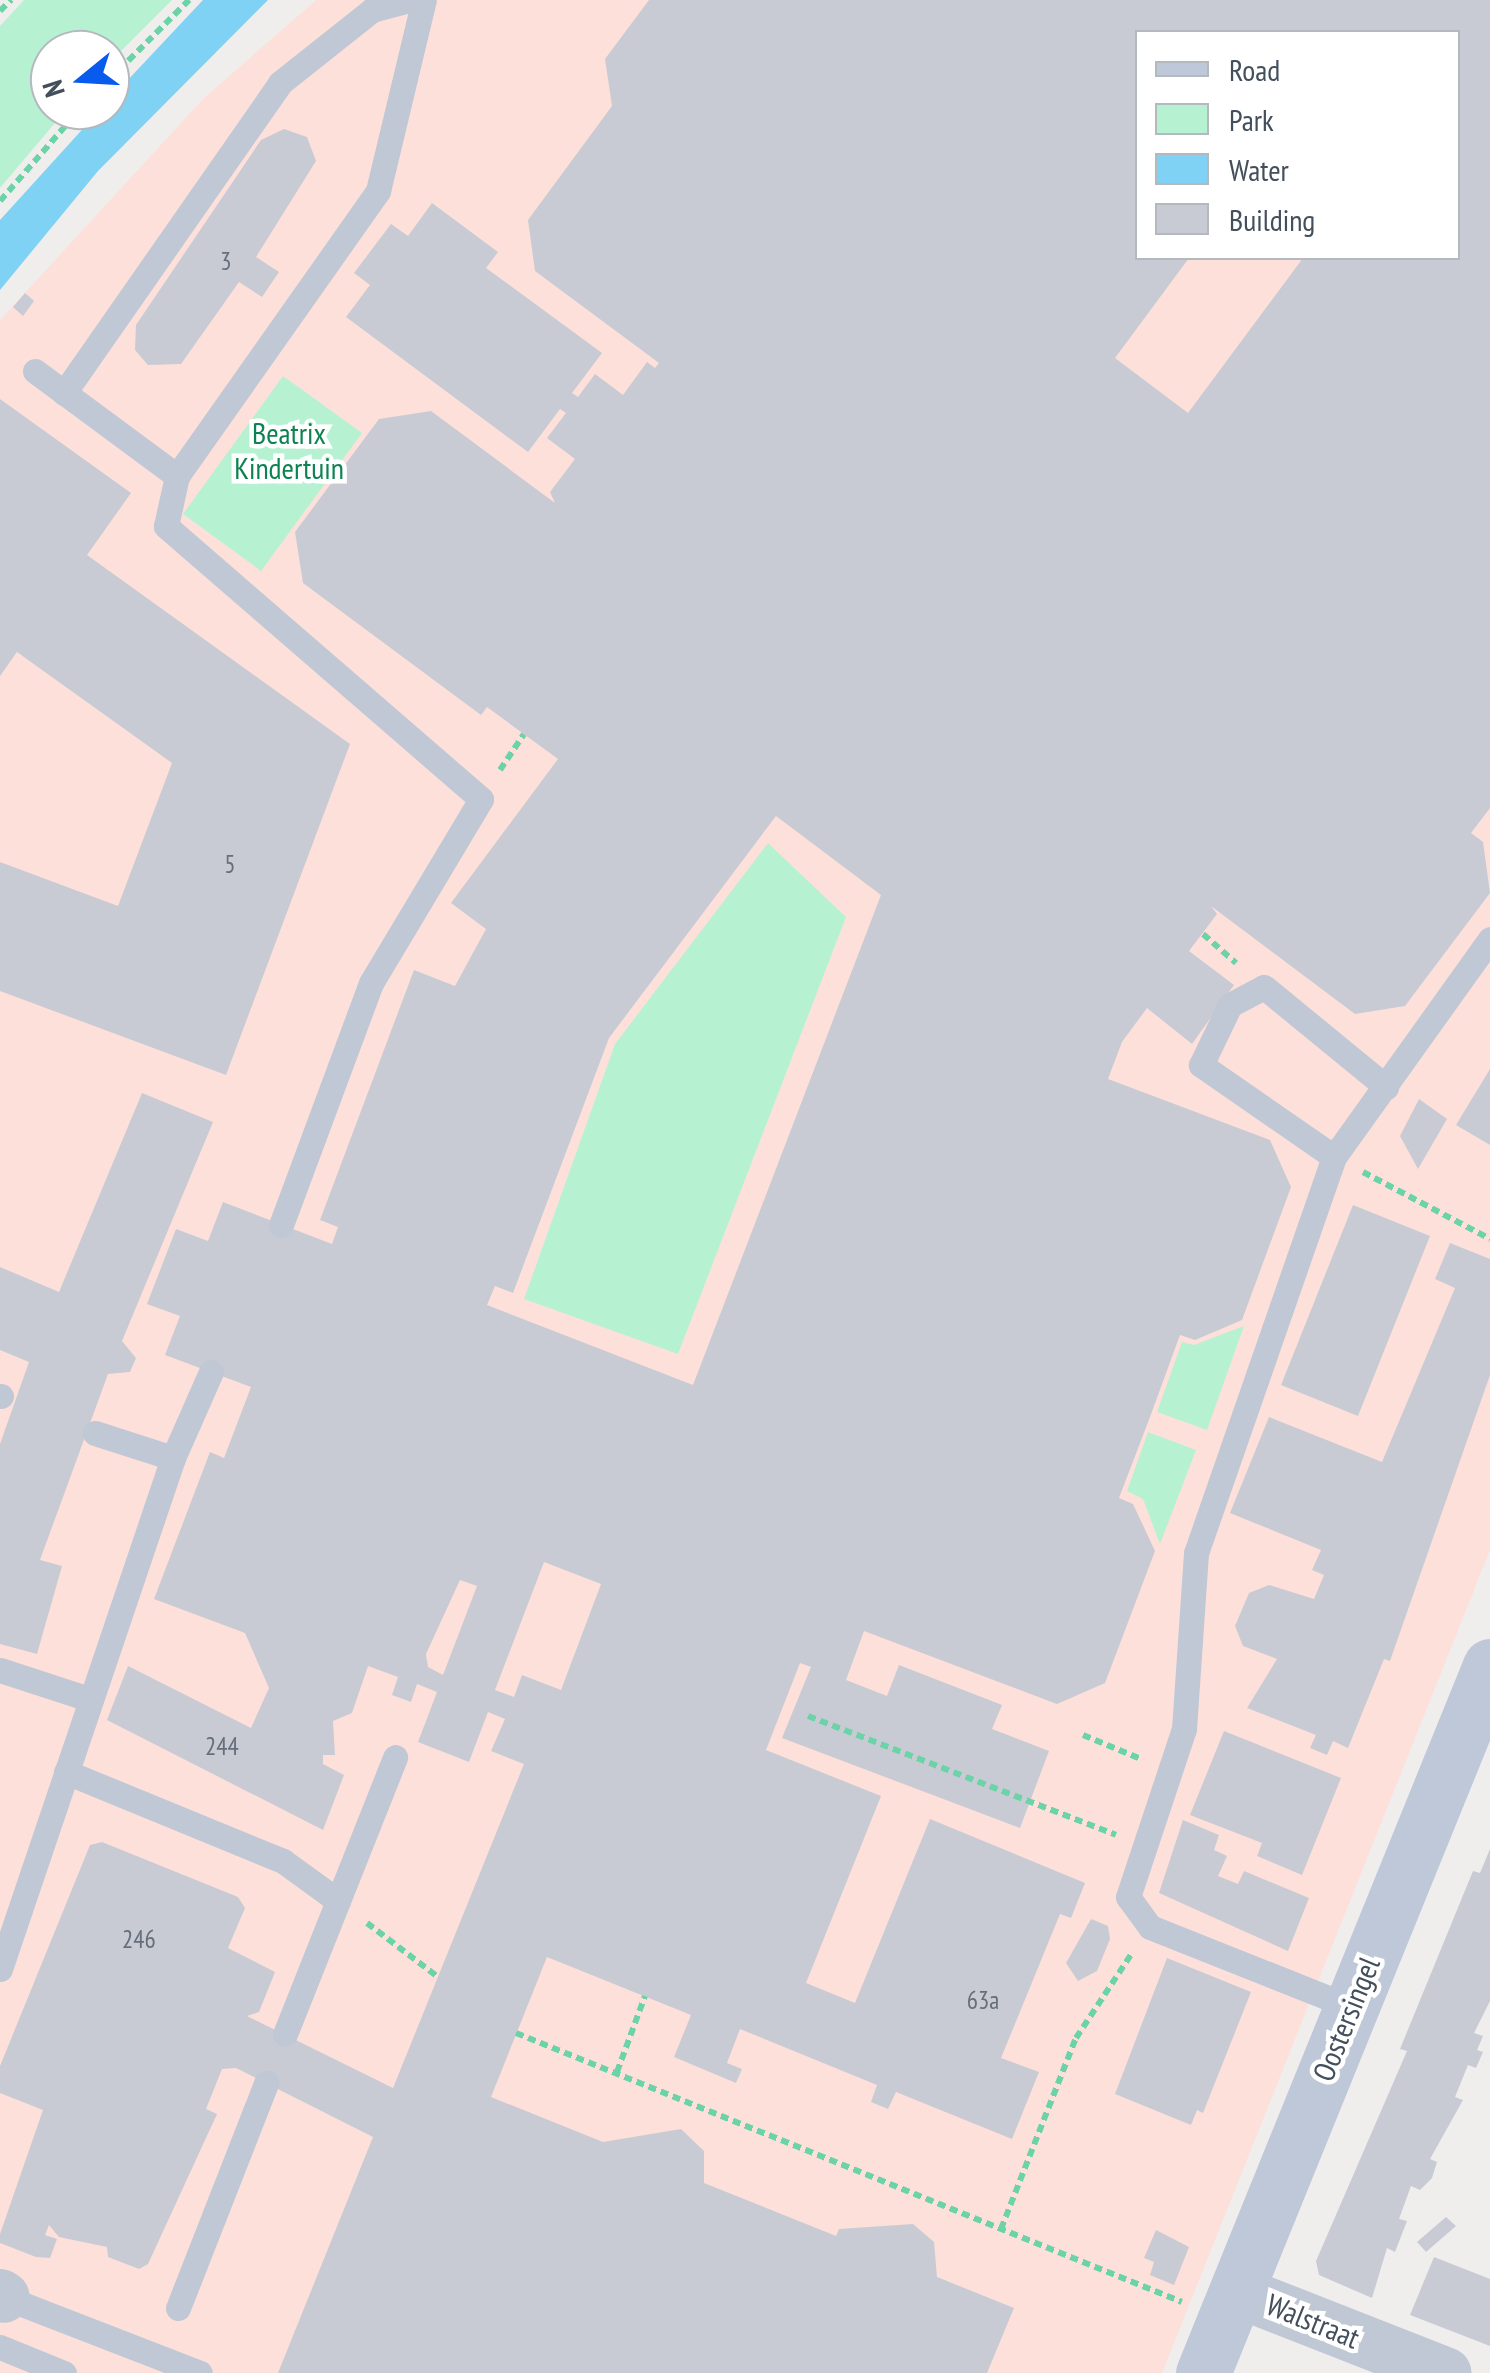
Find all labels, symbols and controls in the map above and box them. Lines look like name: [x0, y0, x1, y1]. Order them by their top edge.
north arrow: [30, 30, 130, 130]
legend: [1135, 30, 1460, 260]
text: Road: [1229, 50, 1280, 89]
text: N: [33, 76, 73, 102]
text: Park: [1229, 100, 1274, 139]
text: Water: [1229, 150, 1289, 189]
text: Building: [1229, 200, 1315, 239]
house number: 3: [220, 246, 232, 276]
park label: Beatrix Kindertuin: [234, 415, 344, 486]
house number: 5: [224, 849, 236, 879]
house number: 244: [205, 1731, 239, 1761]
house number: 246: [122, 1924, 156, 1954]
street label: Oostersingel: [1305, 1952, 1387, 2086]
house number: 63a: [967, 1985, 999, 2015]
street label: Walstraat: [1261, 2286, 1365, 2356]

